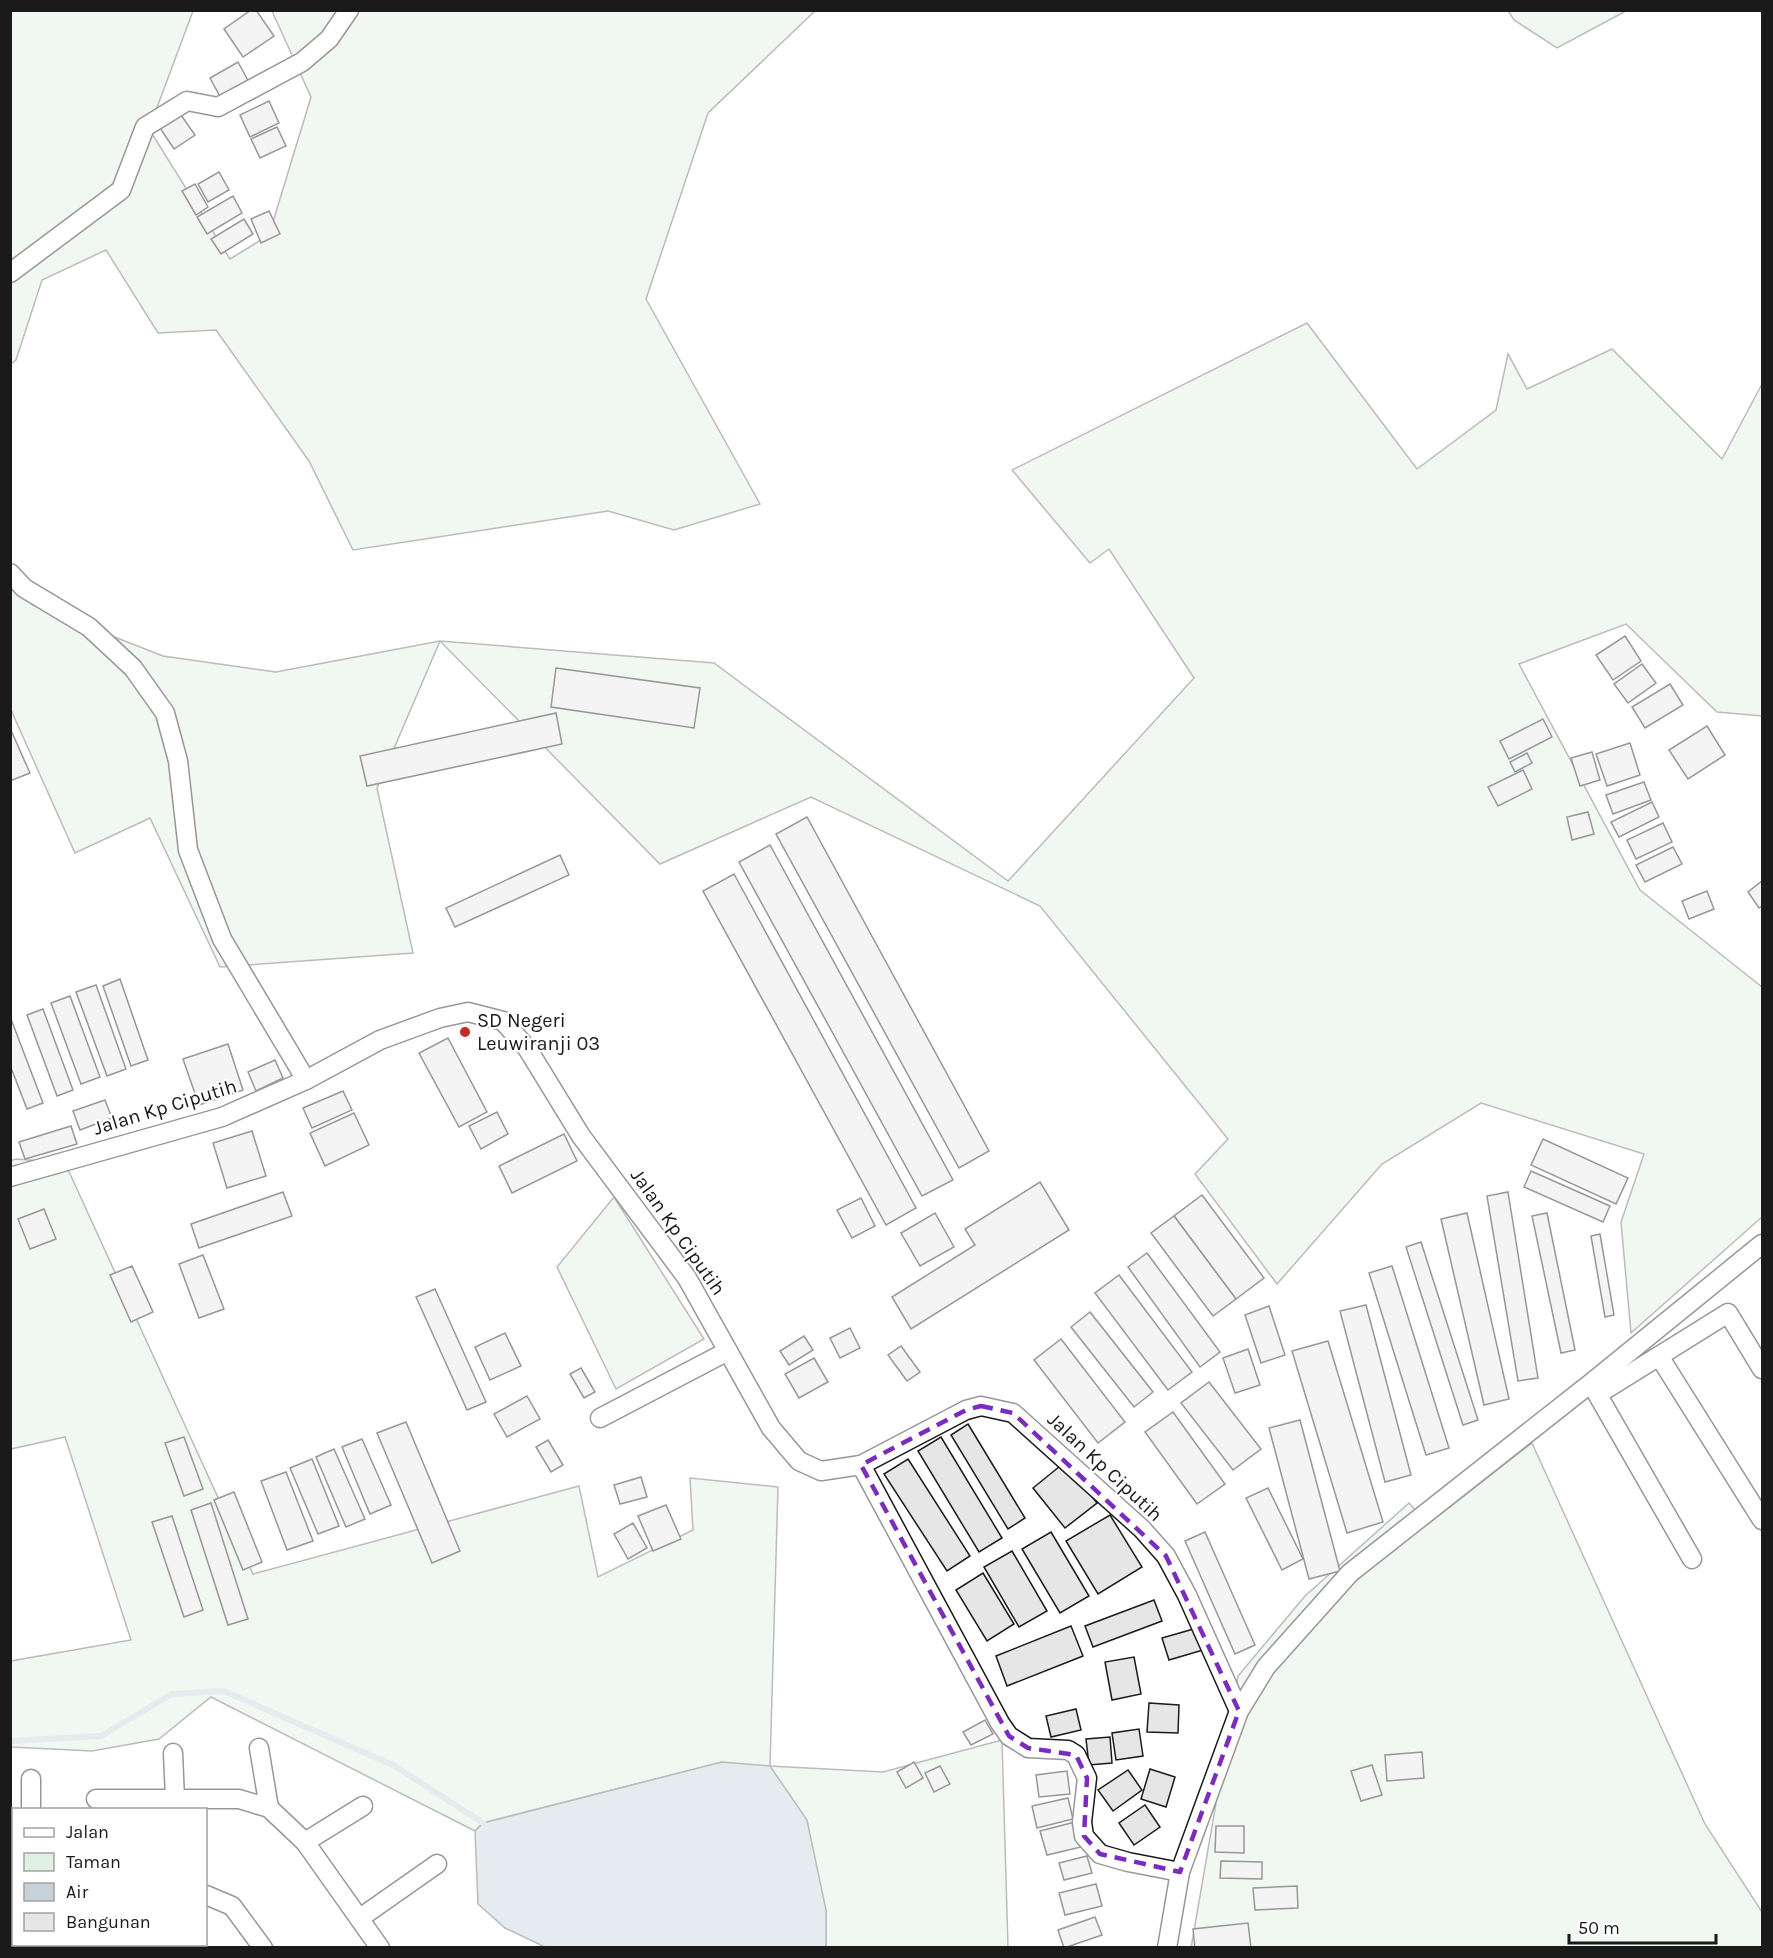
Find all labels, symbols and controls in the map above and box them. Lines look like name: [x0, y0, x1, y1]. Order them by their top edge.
place label: SD Negeri Leuwiranji 03: [477, 1009, 600, 1055]
marker: SD Negeri Leuwiranji 03: [458, 1025, 472, 1039]
street label: Jalan Kp Ciputih: [91, 1074, 239, 1140]
street label: Jalan Kp Ciputih: [626, 1165, 730, 1299]
street label: Jalan Kp Ciputih: [1043, 1408, 1167, 1526]
legend: [12, 1808, 207, 1946]
text: Jalan: [66, 1821, 109, 1843]
text: Taman: [66, 1851, 121, 1873]
text: Air: [66, 1881, 89, 1903]
scale bar: [1569, 1907, 1716, 1945]
text: Bangunan: [66, 1911, 151, 1933]
text: 50 m: [1578, 1917, 1620, 1939]

